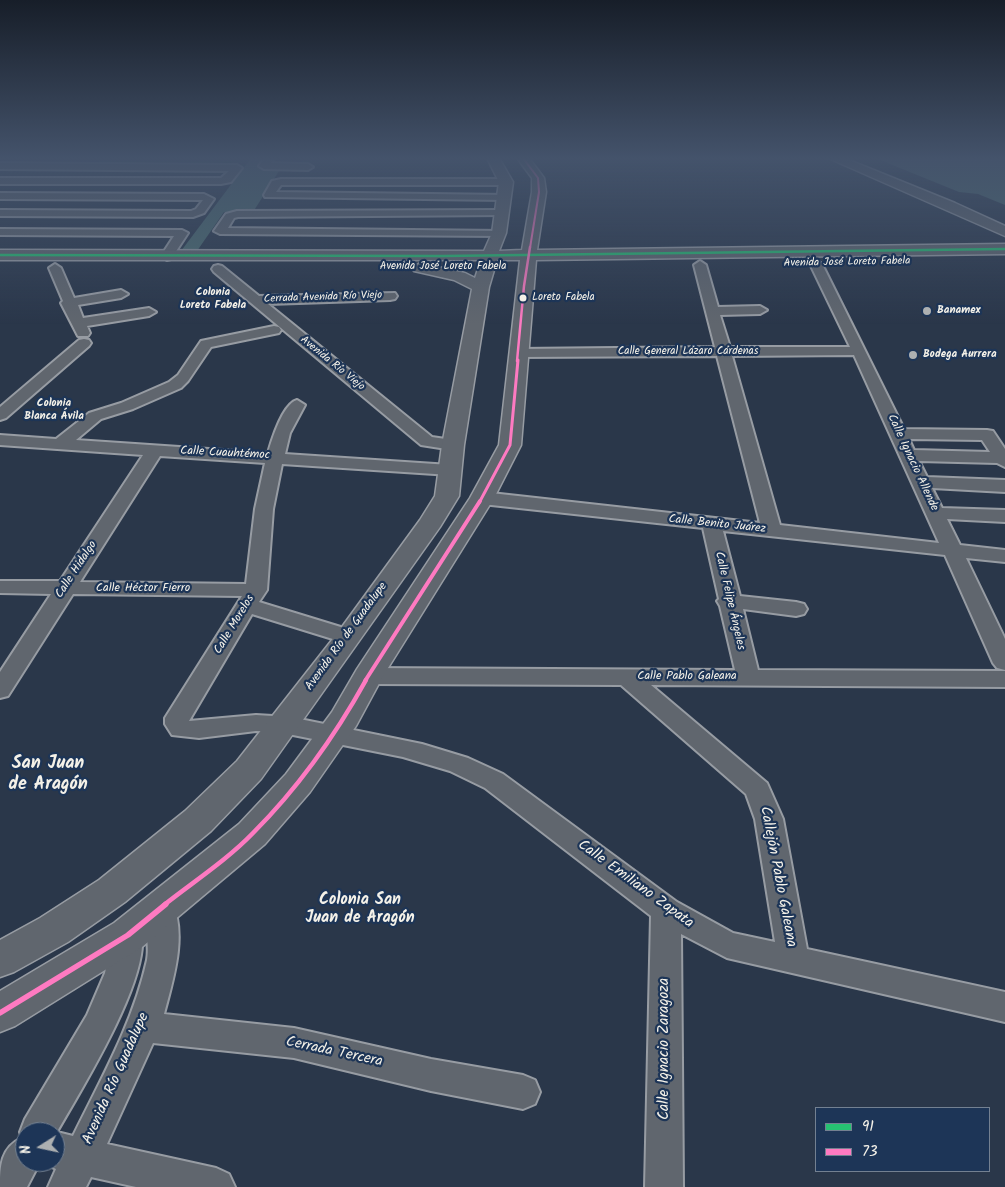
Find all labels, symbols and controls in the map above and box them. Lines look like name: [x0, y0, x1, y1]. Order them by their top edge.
street label: Avenida José Loreto Fabela: [784, 255, 910, 271]
street label: Avenida José Loreto Fabela: [380, 260, 506, 274]
district label: Colonia Loreto Fabela: [180, 286, 246, 312]
street label: Cerrada Avenida Río Viejo: [264, 289, 382, 307]
place label: Loreto Fabela: [532, 291, 595, 305]
marker: Loreto Fabela: [518, 293, 528, 303]
place label: Banamex: [937, 304, 981, 318]
marker: Banamex: [921, 305, 933, 317]
street label: Avenida Río Viejo: [297, 334, 367, 394]
street label: Calle General Lázaro Cárdenas: [618, 345, 758, 359]
place label: Bodega Aurrera: [923, 348, 997, 362]
marker: Bodega Aurrera: [907, 349, 919, 361]
district label: Colonia Blanca Ávila: [24, 397, 84, 423]
street label: Calle Ignacio Allende: [883, 412, 941, 514]
street label: Calle Cuauhtémoc: [180, 444, 270, 464]
street label: Calle Benito Juárez: [668, 513, 766, 537]
street label: Calle Hidalgo: [53, 539, 101, 601]
street label: Calle Felipe Ángeles: [711, 550, 747, 652]
street label: Avenida Río de Guadalupe: [303, 580, 391, 694]
street label: Calle Héctor Fierro: [96, 582, 190, 596]
street label: Calle Morelos: [212, 593, 258, 657]
street label: Calle Pablo Galeana: [637, 670, 737, 684]
district label: San Juan de Aragón: [8, 754, 88, 796]
street label: Callejón Pablo Galeana: [755, 805, 799, 949]
street label: Calle Emiliano Zapata: [574, 837, 696, 933]
district label: Colonia San Juan de Aragón: [305, 891, 415, 929]
street label: Calle Ignacio Zaragoza: [656, 978, 674, 1120]
street label: Avenida Río Guadalupe: [80, 1010, 154, 1148]
street label: Cerrada Tercera: [284, 1034, 384, 1072]
legend: [815, 1107, 990, 1172]
text: 91: [862, 1115, 874, 1139]
north arrow: [15, 1122, 65, 1172]
text: 73: [862, 1140, 877, 1164]
text: N: [15, 1143, 38, 1156]

